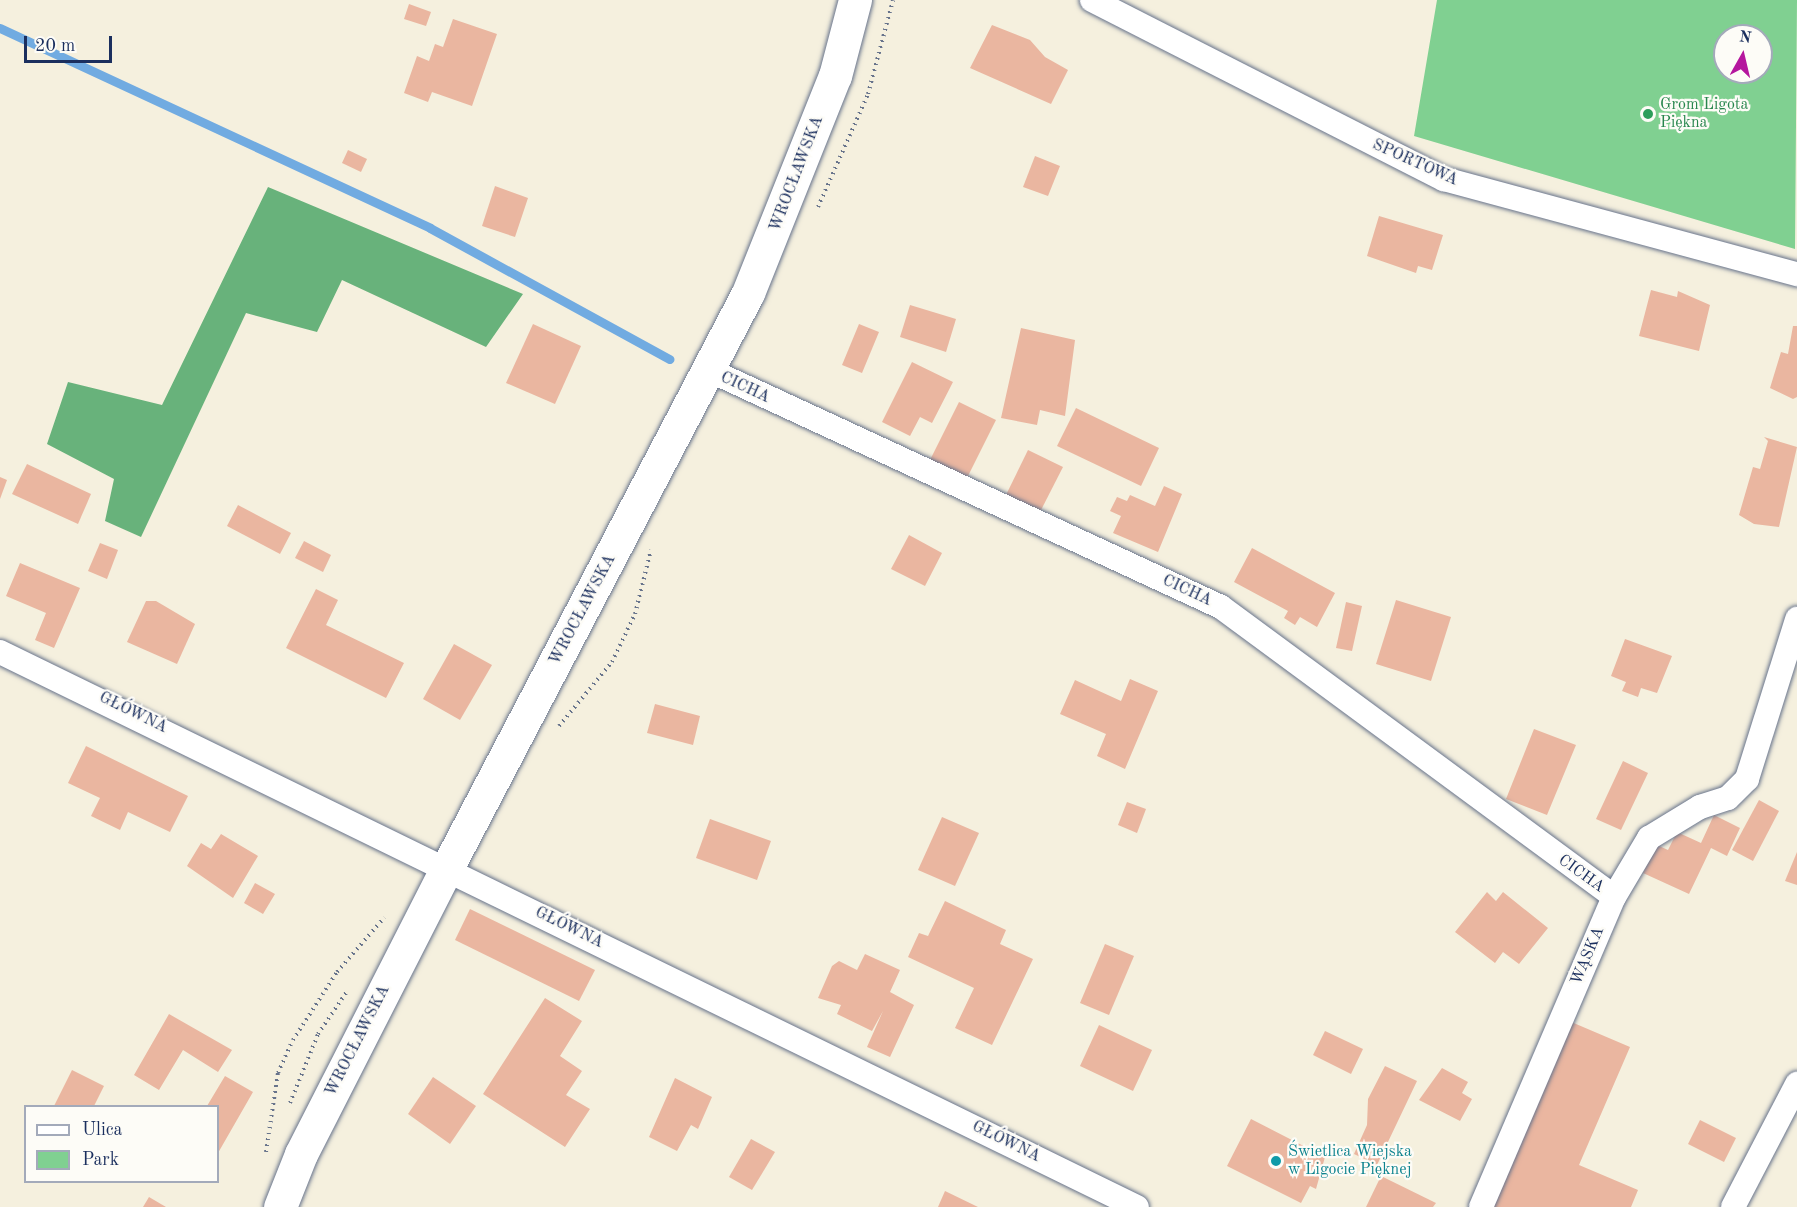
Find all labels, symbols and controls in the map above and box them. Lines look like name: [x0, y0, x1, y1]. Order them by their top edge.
scale bar: [27, 24, 116, 62]
north arrow: [1713, 24, 1773, 84]
text: N: [1738, 29, 1752, 47]
text: 20 m: [35, 37, 75, 55]
place label: Grom Ligota Piękna: [1660, 95, 1748, 133]
marker: Grom Ligota Piękna: [1641, 107, 1655, 121]
street label: WROCŁAWSKA: [766, 113, 828, 235]
street label: SPORTOWA: [1369, 136, 1461, 190]
street label: CICHA: [717, 368, 773, 408]
street label: WROCŁAWSKA: [546, 551, 620, 669]
street label: CICHA: [1159, 571, 1215, 611]
street label: GŁÓWNA: [96, 688, 170, 738]
street label: CICHA: [1554, 851, 1608, 897]
street label: GŁÓWNA: [532, 903, 606, 953]
street label: WĄSKA: [1567, 924, 1609, 988]
street label: WROCŁAWSKA: [322, 982, 394, 1100]
legend: [24, 1105, 219, 1183]
street label: GŁÓWNA: [969, 1117, 1043, 1167]
text: Ulica: [82, 1121, 123, 1139]
place label: Świetlica Wiejska w Ligocie Pięknej: [1288, 1142, 1412, 1180]
text: Park: [82, 1151, 119, 1169]
marker: Świetlica Wiejska w Ligocie Pięknej: [1269, 1154, 1283, 1168]

